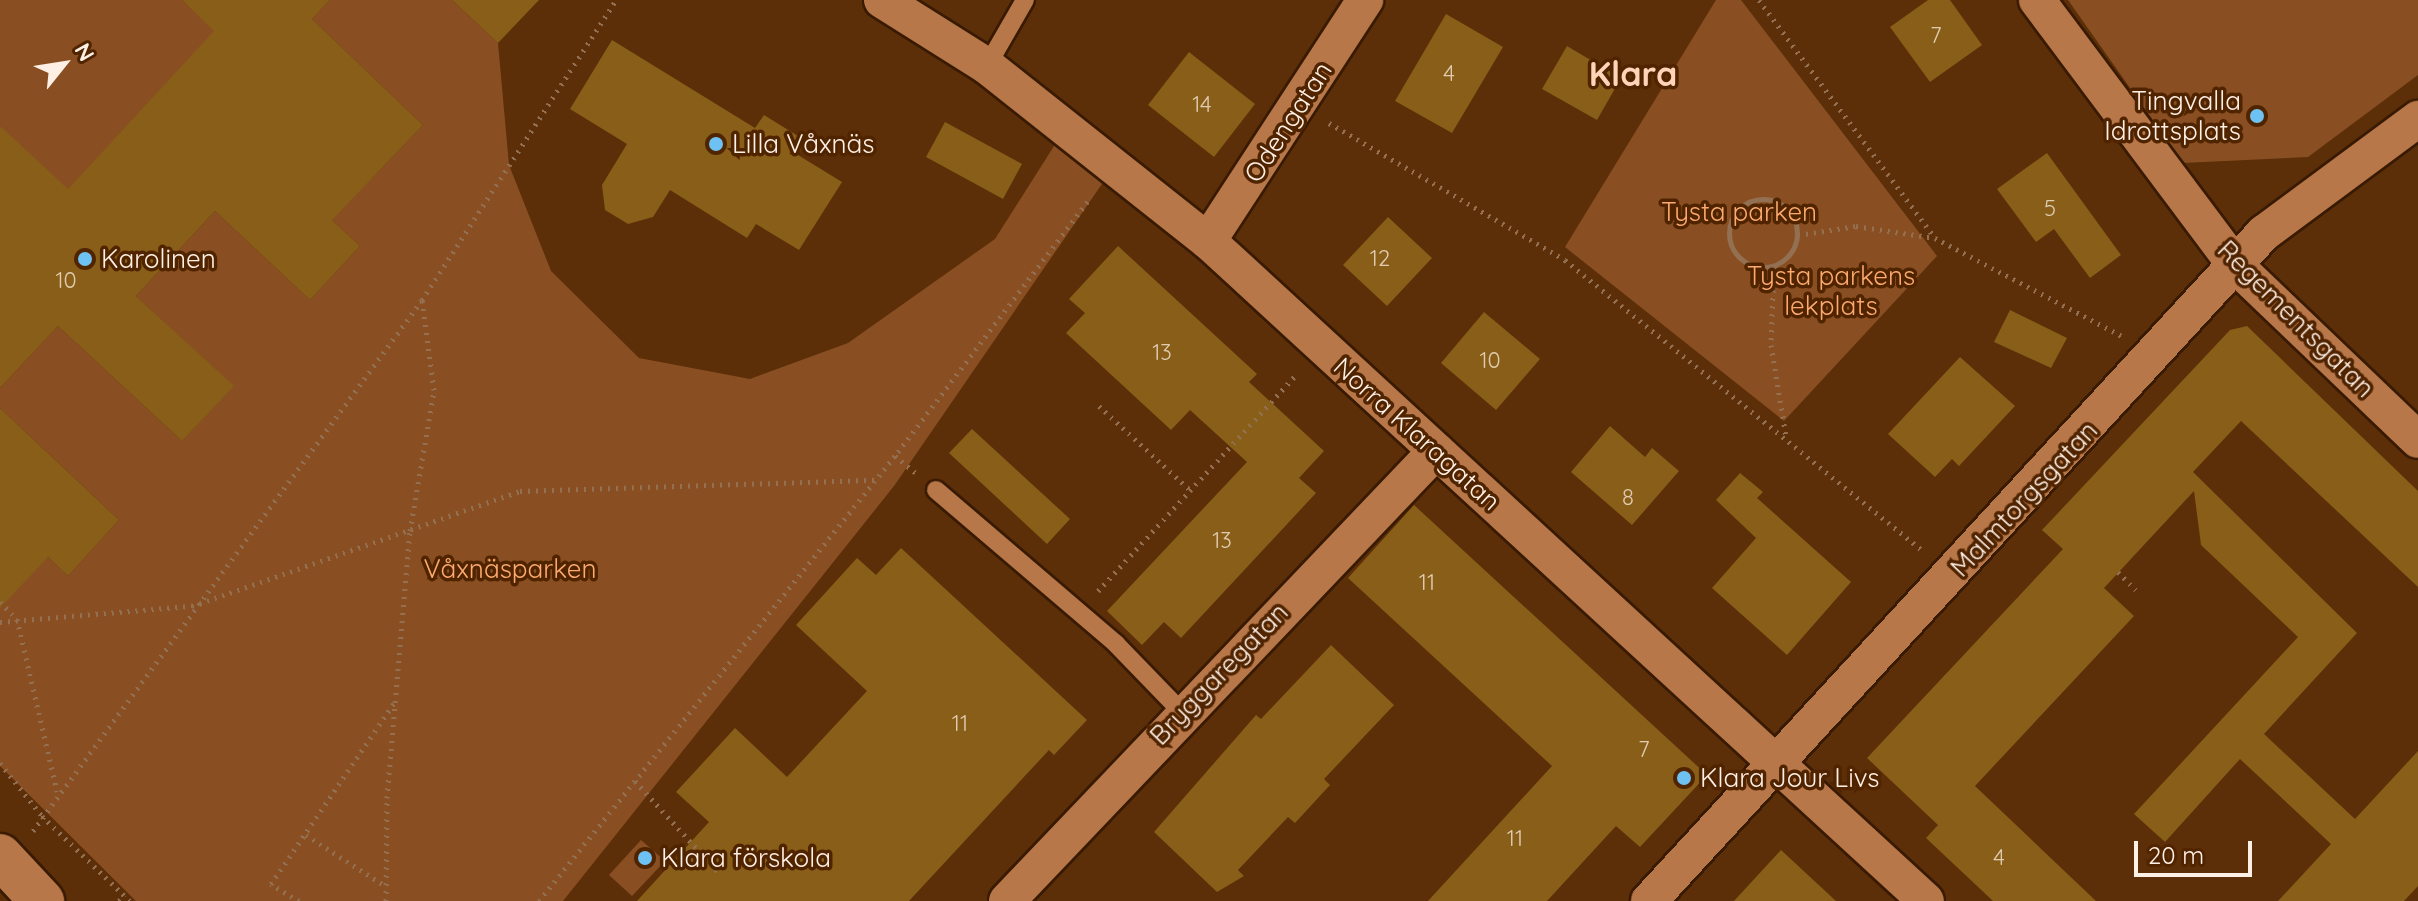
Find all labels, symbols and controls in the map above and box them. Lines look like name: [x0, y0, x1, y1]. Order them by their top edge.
house number: 7: [1930, 23, 1942, 49]
north arrow: [24, 24, 104, 104]
text: N: [69, 38, 101, 66]
district label: Klara: [1589, 54, 1677, 94]
street label: Odengatan: [1238, 56, 1338, 188]
house number: 4: [1443, 61, 1455, 87]
place label: Tingvalla Idrottsplats: [2104, 85, 2241, 146]
house number: 14: [1192, 92, 1212, 118]
marker: Tingvalla Idrottsplats: [2248, 107, 2266, 125]
place label: Lilla Våxnäs: [732, 128, 874, 160]
marker: Lilla Våxnäs: [707, 135, 725, 153]
park label: Tysta parken: [1661, 196, 1817, 228]
house number: 5: [2044, 196, 2056, 222]
street label: Regementsgatan: [2211, 234, 2381, 404]
place label: Karolinen: [101, 243, 216, 275]
house number: 12: [1370, 246, 1390, 272]
marker: Karolinen: [76, 250, 94, 268]
park label: Tysta parkens lekplats: [1747, 260, 1915, 322]
house number: 10: [55, 268, 77, 294]
house number: 13: [1152, 340, 1172, 366]
house number: 10: [1479, 348, 1501, 374]
street label: Norra Klaragatan: [1327, 351, 1507, 517]
street label: Malmtorgsgatan: [1944, 415, 2104, 583]
house number: 8: [1622, 485, 1634, 511]
house number: 13: [1212, 528, 1232, 554]
park label: Våxnäsparken: [424, 553, 596, 585]
house number: 11: [1419, 570, 1435, 596]
street label: Bryggaregatan: [1144, 597, 1294, 751]
house number: 11: [952, 711, 968, 737]
house number: 7: [1638, 737, 1650, 763]
place label: Klara Jour Livs: [1700, 762, 1880, 794]
marker: Klara Jour Livs: [1675, 769, 1693, 787]
scale bar: [2138, 825, 2256, 875]
house number: 11: [1507, 826, 1523, 852]
text: 20 m: [2148, 840, 2204, 870]
place label: Klara förskola: [661, 842, 831, 874]
house number: 4: [1993, 845, 2005, 871]
marker: Klara förskola: [636, 849, 654, 867]

